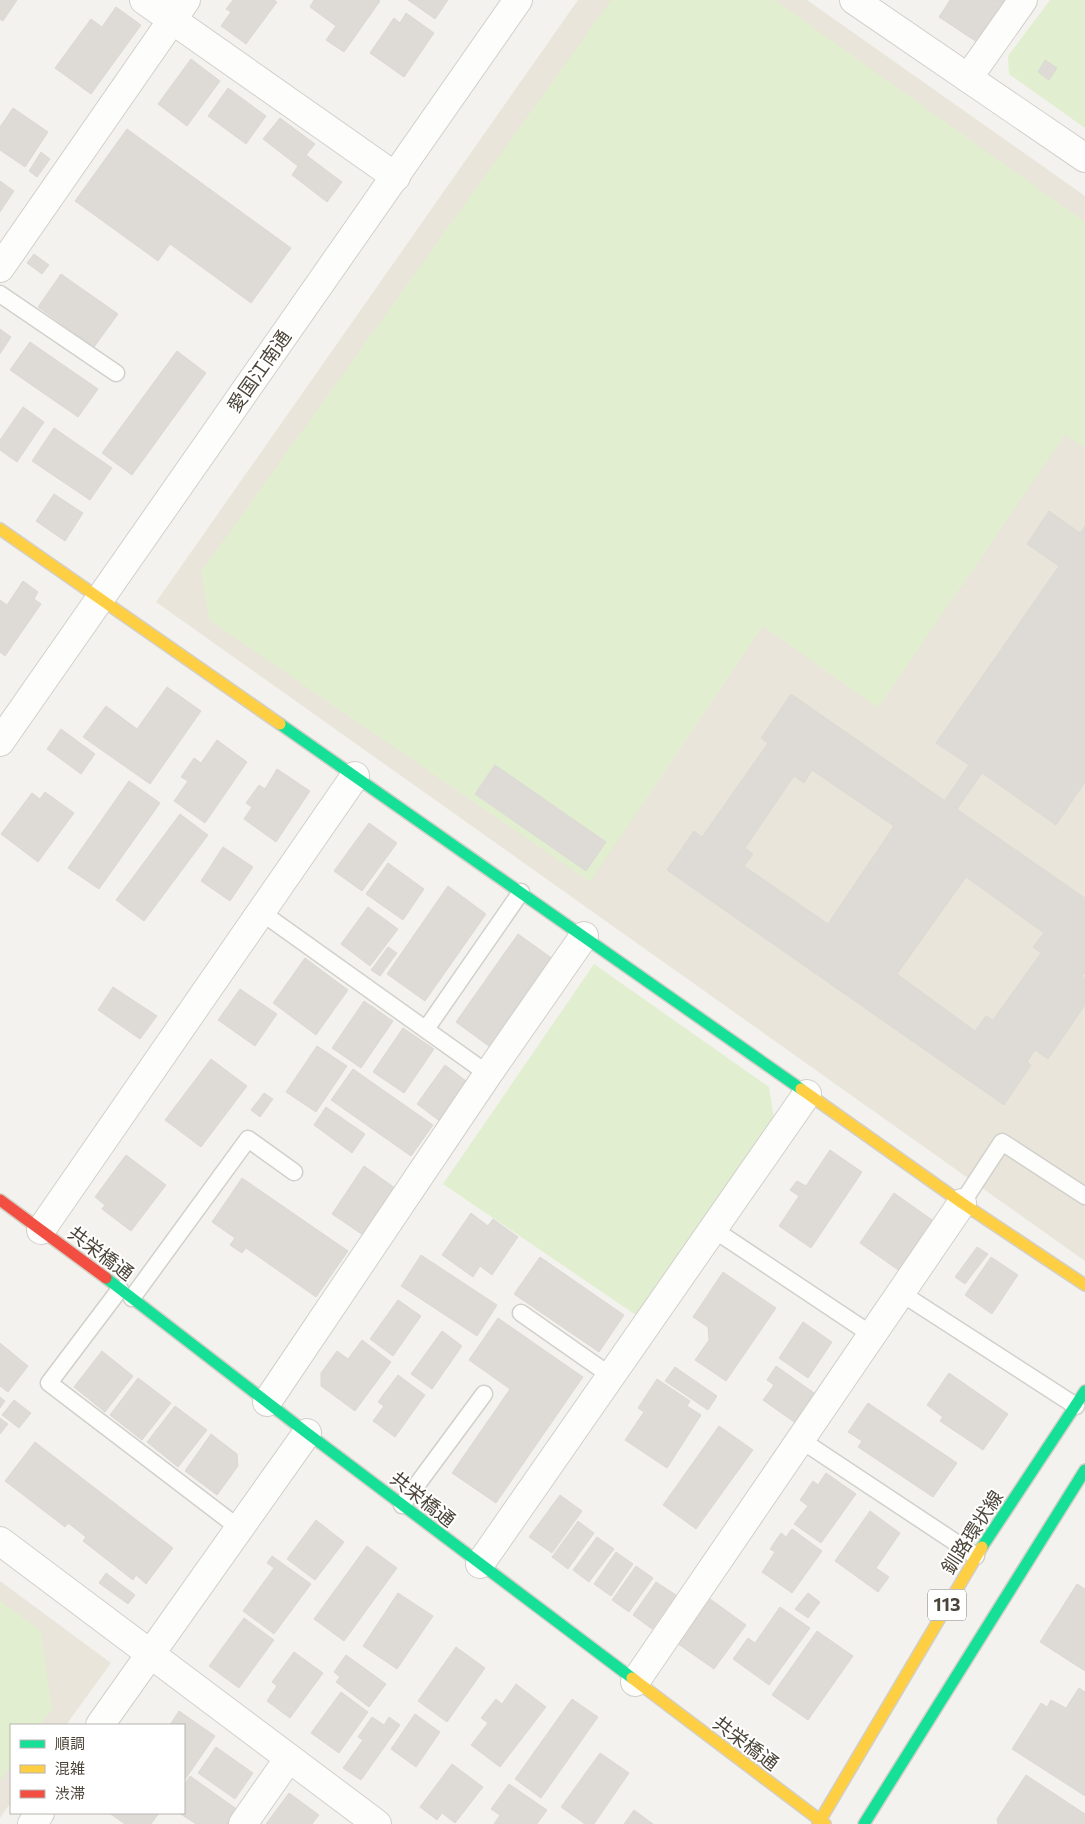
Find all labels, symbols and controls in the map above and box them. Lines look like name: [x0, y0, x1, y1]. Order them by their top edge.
street label: 愛国江南通: [222, 325, 295, 416]
street label: 共栄橋通: [64, 1221, 139, 1285]
street label: 共栄橋通: [386, 1466, 460, 1531]
street label: 釧路環状線: [936, 1486, 1007, 1578]
road number: 113: [928, 1590, 966, 1620]
street label: 共栄橋通: [709, 1711, 784, 1775]
legend: [10, 1724, 185, 1814]
text: 順調: [55, 1734, 85, 1752]
text: 混雑: [55, 1759, 85, 1777]
text: 渋滞: [55, 1784, 85, 1802]

